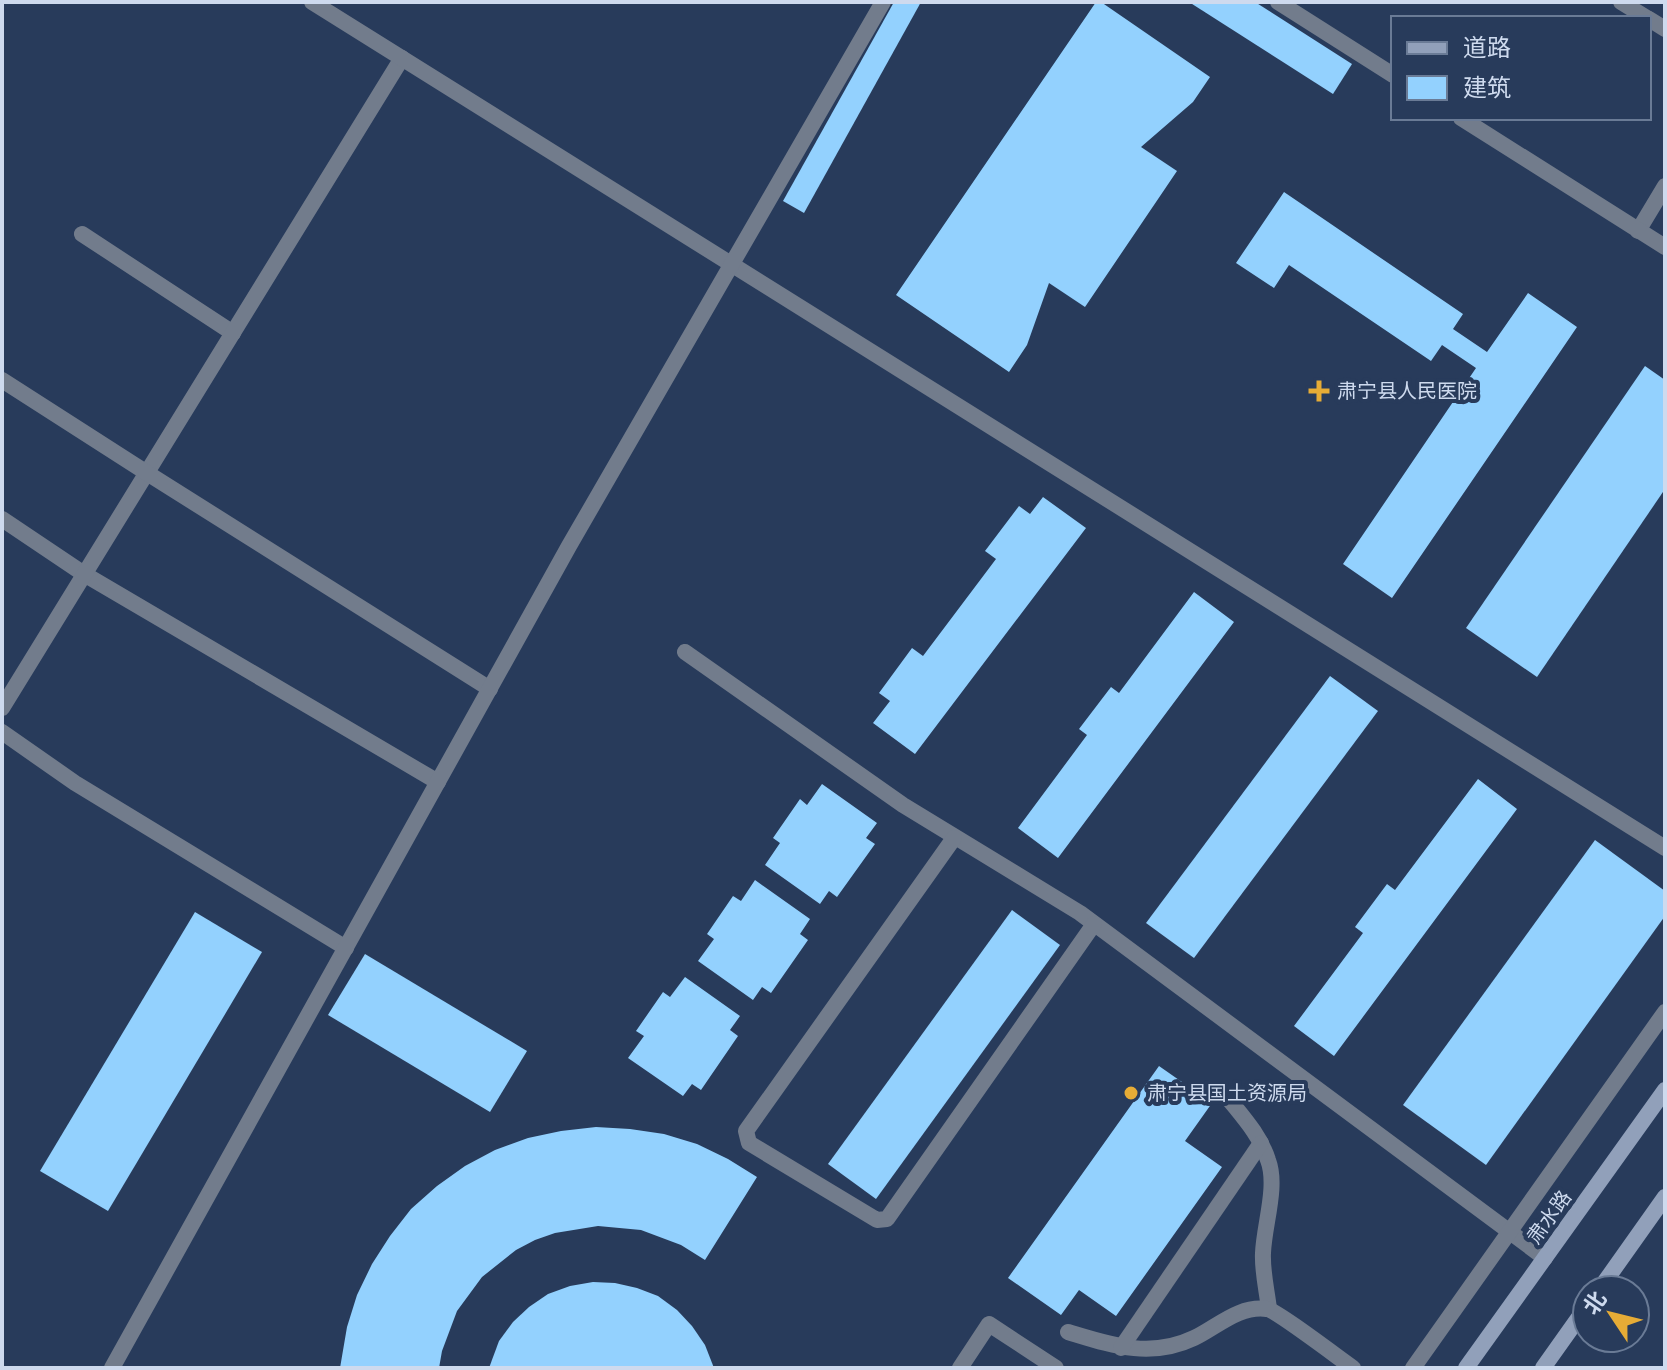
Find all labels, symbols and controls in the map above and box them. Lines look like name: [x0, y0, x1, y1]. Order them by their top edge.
legend: [1391, 16, 1651, 120]
text: 道路: [1463, 34, 1511, 62]
text: 建筑: [1463, 74, 1511, 102]
place label: 肃宁县人民医院: [1337, 379, 1477, 403]
marker: 肃宁县人民医院: [1308, 380, 1330, 402]
place label: 肃宁县国土资源局: [1147, 1081, 1307, 1105]
marker: 肃宁县国土资源局: [1122, 1084, 1140, 1102]
street label: 肃水路: [1522, 1186, 1576, 1248]
north arrow: [1571, 1274, 1651, 1354]
text: 北: [1578, 1286, 1612, 1320]

